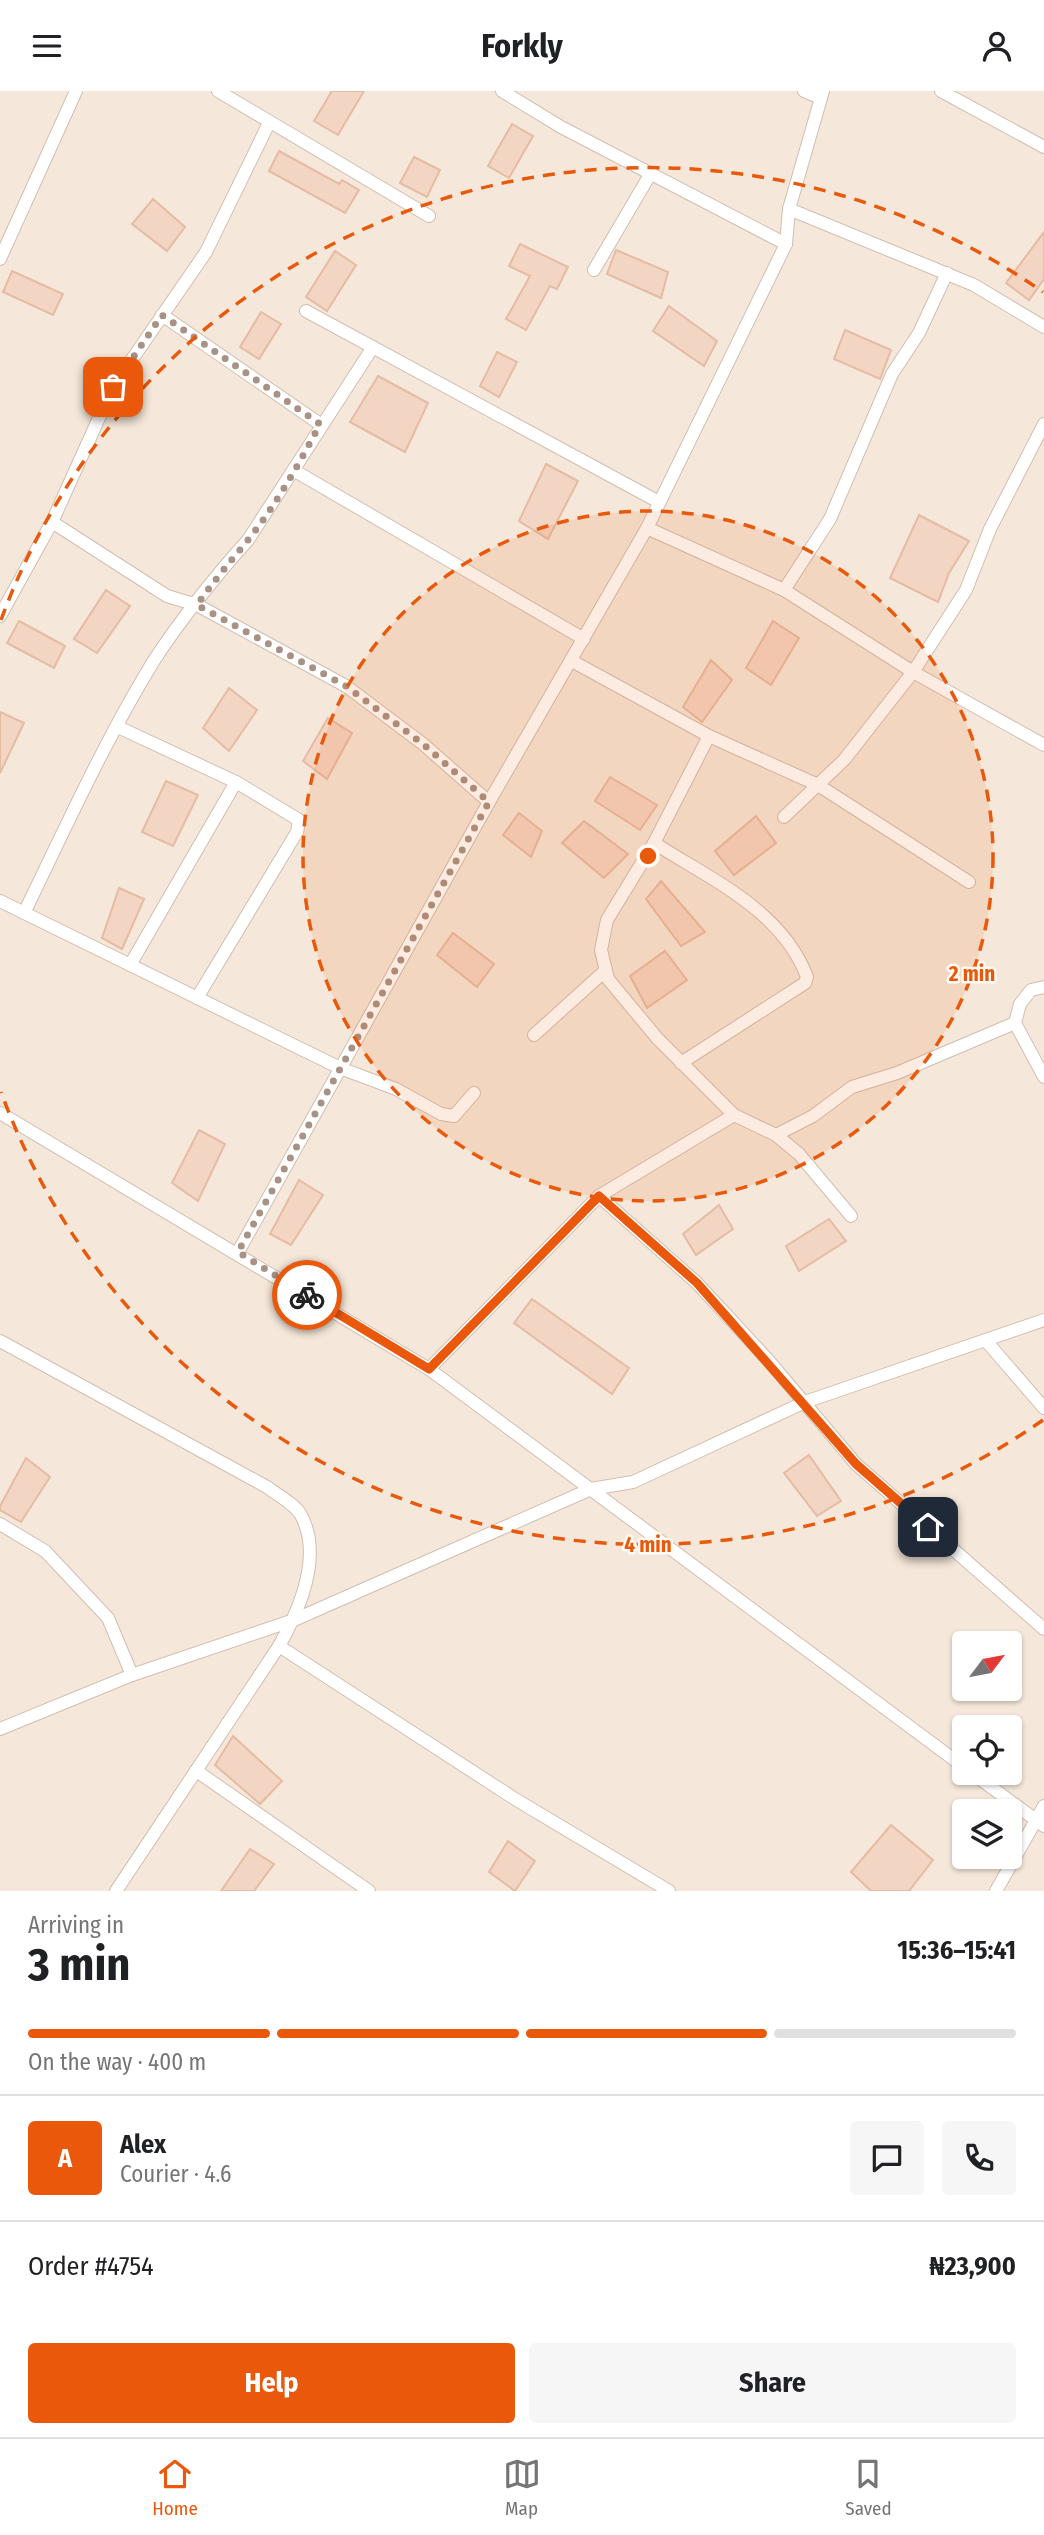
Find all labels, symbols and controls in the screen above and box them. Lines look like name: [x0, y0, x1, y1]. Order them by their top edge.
icon: menu: [28, 27, 66, 65]
text: Forkly: [481, 27, 563, 65]
icon: person: [978, 27, 1016, 65]
pin: [83, 357, 143, 417]
icon: bag: [94, 368, 132, 406]
centre of rings: [636, 844, 660, 868]
text: 2 min: [948, 961, 995, 987]
courier: [272, 1260, 342, 1330]
icon: bike: [288, 1276, 326, 1314]
pin: [898, 1497, 958, 1557]
icon: home: [909, 1508, 947, 1546]
text: 4 min: [624, 1532, 672, 1558]
north arrow: [952, 1631, 1022, 1701]
map controls: [952, 1631, 1022, 1869]
button: locate: [952, 1715, 1022, 1785]
button: layers: [952, 1799, 1022, 1869]
text: Arriving in: [28, 1911, 124, 1939]
text: 15:36–15:41: [897, 1935, 1016, 1966]
text: 3 min: [28, 1937, 130, 1992]
text: On the way · 400 m: [28, 2048, 206, 2076]
button: chat: [850, 2121, 924, 2195]
button: phone: [942, 2121, 1016, 2195]
text: Alex: [120, 2129, 166, 2160]
text: A: [58, 2143, 72, 2174]
text: Courier · 4.6: [120, 2160, 231, 2188]
text: Order #4754: [28, 2251, 154, 2282]
text: ₦23,900: [929, 2251, 1016, 2282]
button: Help: [28, 2343, 515, 2423]
button: Share: [529, 2343, 1016, 2423]
tab: Home: [152, 2455, 198, 2520]
tab: Map: [503, 2455, 541, 2520]
tab: Saved: [845, 2455, 892, 2520]

